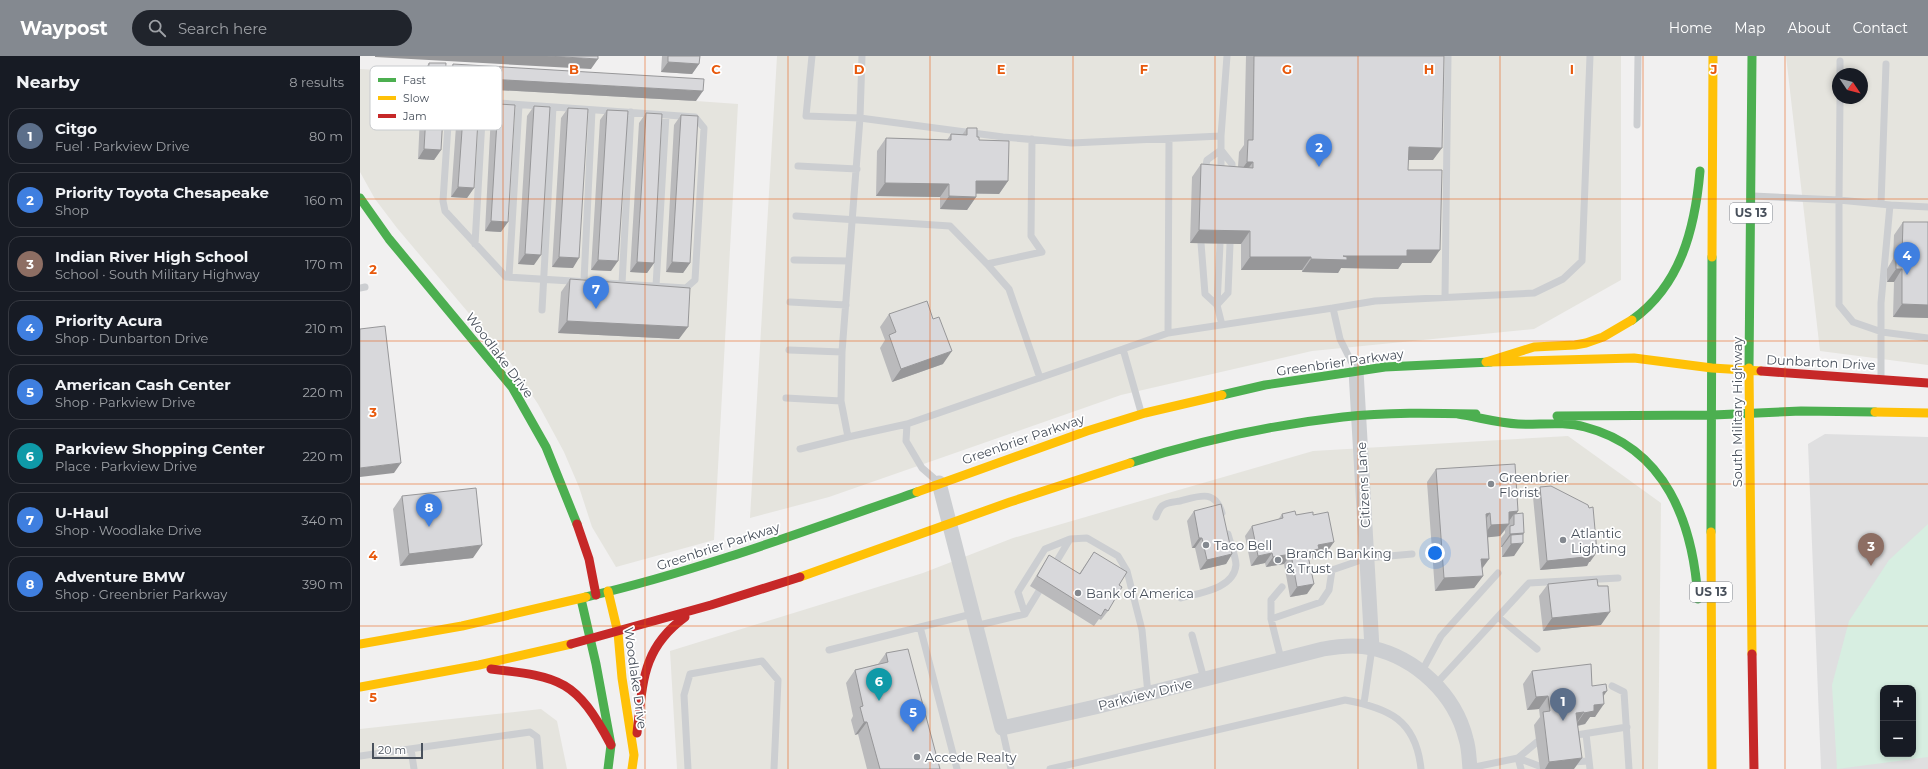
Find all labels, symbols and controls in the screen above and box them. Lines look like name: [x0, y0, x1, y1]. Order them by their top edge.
search box: [132, 10, 412, 46]
text: Waypost: [20, 17, 108, 40]
icon: search: [146, 17, 168, 39]
text: Search here: [178, 19, 267, 38]
text: Home: [1669, 19, 1712, 37]
text: Map: [1734, 19, 1765, 37]
text: About: [1787, 19, 1831, 37]
text: Contact: [1853, 19, 1908, 37]
text: B: [569, 61, 579, 77]
text: C: [711, 61, 721, 77]
text: D: [854, 61, 865, 77]
text: E: [997, 61, 1006, 77]
text: F: [1140, 61, 1148, 77]
text: G: [1282, 61, 1292, 77]
text: H: [1424, 61, 1434, 77]
text: I: [1570, 61, 1574, 77]
text: J: [1709, 61, 1718, 77]
legend: [370, 66, 502, 130]
north arrow: [1832, 68, 1868, 104]
text: Nearby: [16, 72, 80, 92]
text: Fast: [403, 73, 427, 87]
text: 8 results: [289, 74, 344, 90]
text: Slow: [403, 91, 429, 105]
text: Jam: [402, 109, 427, 123]
text: Citgo: [55, 119, 97, 138]
text: 1: [27, 128, 33, 144]
text: 80 m: [309, 128, 343, 144]
pin: 2: [1306, 134, 1332, 167]
text: Fuel · Parkview Drive: [55, 138, 190, 154]
text: Priority Toyota Chesapeake: [55, 183, 269, 202]
text: 2: [26, 192, 34, 208]
text: 160 m: [305, 192, 343, 208]
text: Shop: [55, 202, 89, 218]
road number: US 13: [1730, 203, 1772, 223]
pin: 4: [1894, 242, 1920, 275]
text: Indian River High School: [55, 247, 248, 266]
text: 3: [26, 256, 34, 272]
text: 170 m: [305, 256, 343, 272]
text: 2: [369, 261, 377, 277]
text: School · South Military Highway: [55, 266, 260, 282]
pin: 7: [583, 276, 609, 309]
street label: Woodlake Drive: [463, 309, 537, 401]
text: Priority Acura: [55, 311, 163, 330]
text: 4: [26, 320, 34, 336]
text: 210 m: [305, 320, 343, 336]
text: Shop · Dunbarton Drive: [55, 330, 208, 346]
street label: South Military Highway: [1729, 336, 1745, 487]
street label: Greenbrier Parkway: [1275, 345, 1406, 379]
street label: Dunbarton Drive: [1766, 351, 1876, 373]
text: American Cash Center: [55, 375, 231, 394]
text: 5: [26, 384, 34, 400]
text: 220 m: [302, 384, 343, 400]
text: Shop · Parkview Drive: [55, 394, 195, 410]
text: 3: [368, 404, 377, 420]
street label: Greenbrier Parkway: [960, 410, 1087, 467]
text: Parkview Shopping Center: [55, 439, 265, 458]
street label: Citizens Lane: [1353, 441, 1373, 528]
text: 6: [26, 448, 34, 464]
text: 220 m: [302, 448, 343, 464]
text: Place · Parkview Drive: [55, 458, 197, 474]
place label: Greenbrier Florist: [1499, 469, 1569, 500]
marker: Greenbrier Florist: [1486, 479, 1496, 489]
pin: 8: [416, 494, 442, 527]
text: U-Haul: [55, 503, 109, 522]
text: 7: [26, 512, 34, 528]
text: 340 m: [301, 512, 343, 528]
street label: Greenbrier Parkway: [654, 518, 782, 573]
text: Shop · Woodlake Drive: [55, 522, 202, 538]
place label: Atlantic Lighting: [1571, 525, 1626, 556]
pin: 3: [1858, 533, 1884, 566]
marker: Atlantic Lighting: [1558, 535, 1568, 545]
place label: Taco Bell: [1214, 537, 1272, 553]
marker: Taco Bell: [1201, 540, 1211, 550]
your location: [1425, 543, 1445, 563]
place label: Branch Banking & Trust: [1286, 545, 1392, 576]
text: 4: [369, 547, 378, 563]
marker: Branch Banking & Trust: [1273, 555, 1283, 565]
text: Adventure BMW: [55, 567, 185, 586]
text: 8: [26, 576, 34, 592]
text: 390 m: [302, 576, 343, 592]
road number: US 13: [1690, 582, 1732, 602]
place label: Bank of America: [1086, 585, 1194, 601]
text: Shop · Greenbrier Parkway: [55, 586, 227, 602]
marker: Bank of America: [1073, 588, 1083, 598]
street label: Woodlake Drive: [621, 626, 651, 730]
pin: 6: [866, 668, 892, 701]
street label: Parkview Drive: [1096, 675, 1194, 713]
map controls: [1880, 685, 1916, 757]
button: +: [1880, 685, 1916, 721]
pin: 1: [1550, 688, 1576, 721]
text: 5: [369, 689, 377, 705]
pin: 5: [900, 699, 926, 732]
button: −: [1880, 721, 1916, 757]
scale bar: [372, 741, 423, 760]
text: 20 m: [378, 743, 406, 757]
place label: Accede Realty: [925, 749, 1018, 765]
marker: Accede Realty: [912, 752, 922, 762]

